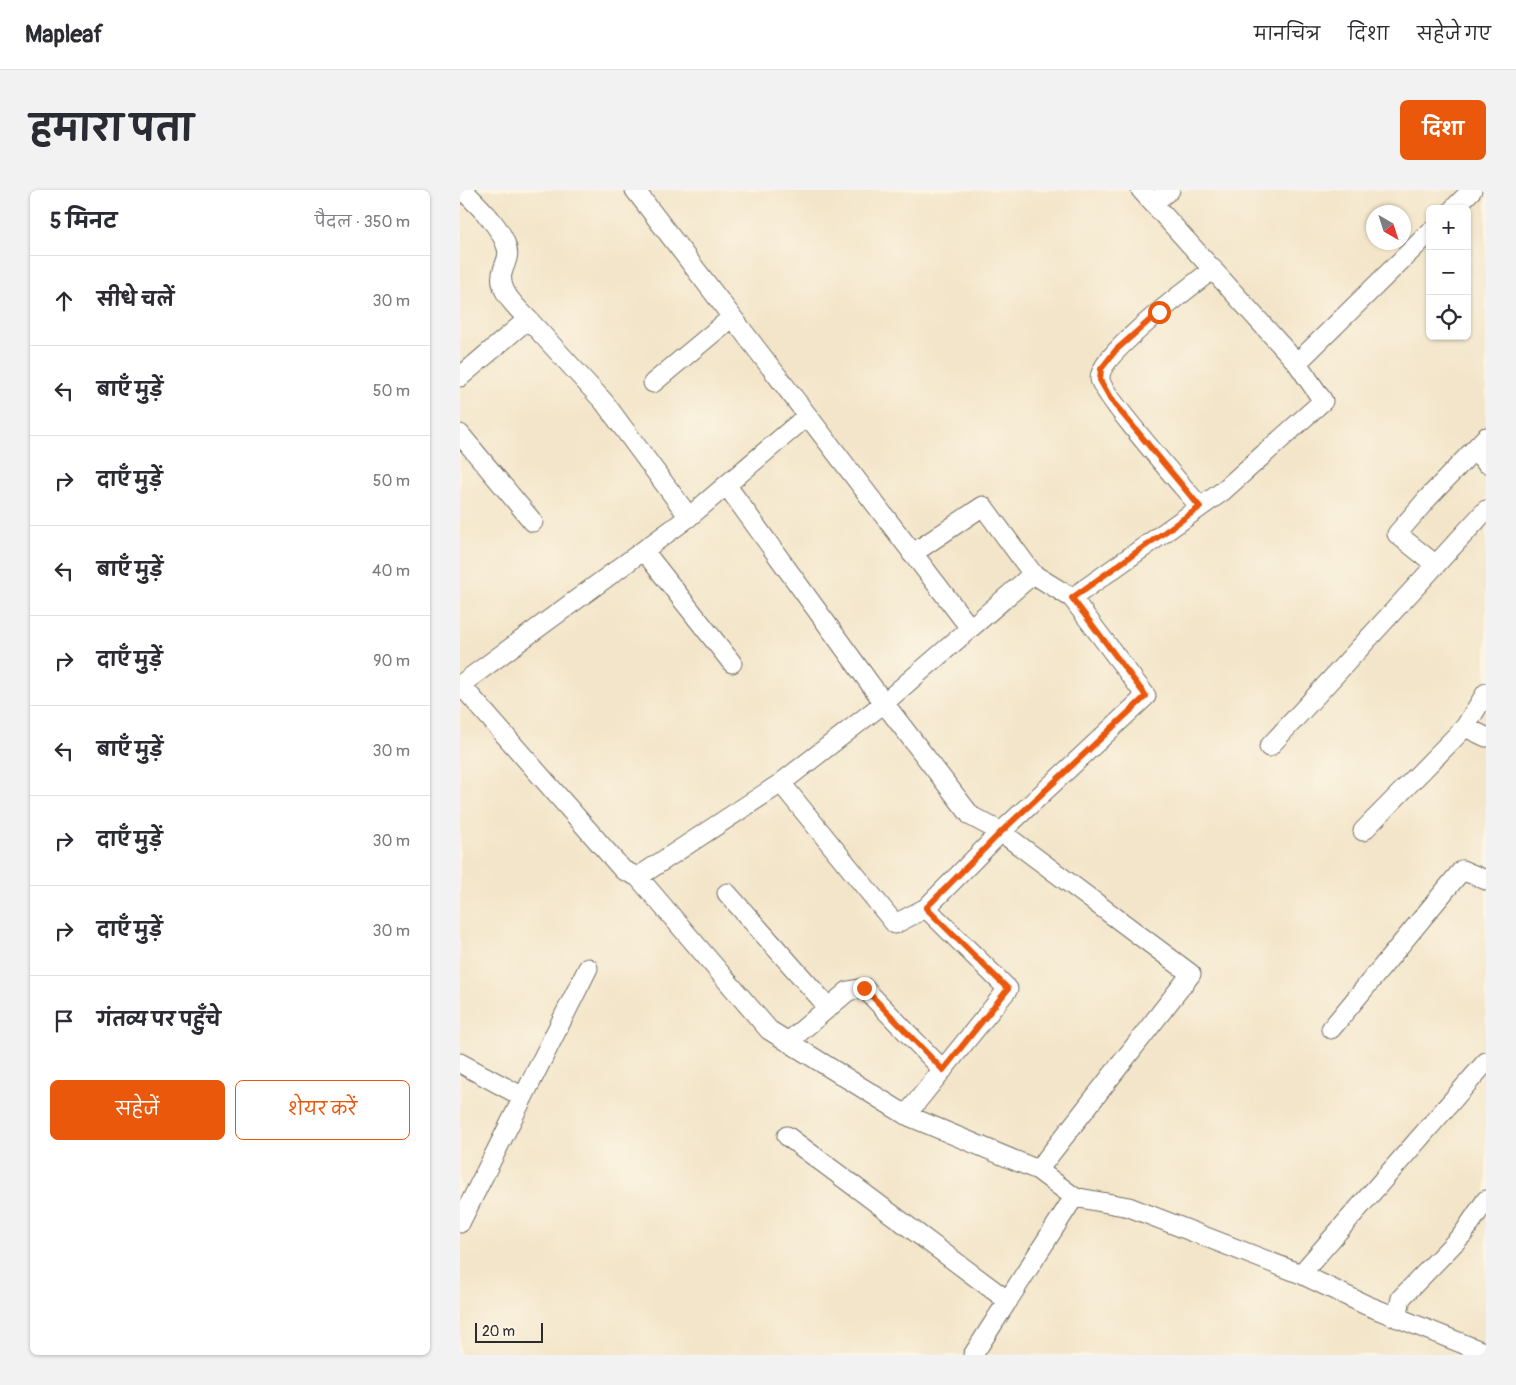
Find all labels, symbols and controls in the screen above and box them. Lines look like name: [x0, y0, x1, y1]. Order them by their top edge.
text: Mapleaf: [25, 20, 103, 49]
text: मानचित्र: [1254, 23, 1320, 46]
text: दिशा: [1348, 23, 1389, 46]
text: सहेजे गए: [1417, 23, 1491, 46]
button: दिशा: [1400, 100, 1486, 160]
text: हमारा पता: [30, 107, 193, 151]
north arrow: [1366, 205, 1411, 250]
map controls: [1426, 205, 1471, 340]
button: +: [1426, 205, 1471, 250]
text: 5 मिनट: [50, 208, 117, 235]
text: पैदल · 350 m: [315, 212, 410, 232]
button: −: [1426, 250, 1471, 295]
icon: ahead: [50, 287, 78, 315]
text: सीधे चलें: [97, 288, 174, 312]
text: 30 m: [372, 291, 410, 311]
button: locate: [1426, 295, 1471, 340]
route start: [1148, 301, 1171, 324]
icon: left: [50, 377, 78, 405]
text: बाएँ मुड़ें: [97, 378, 163, 402]
text: 50 m: [373, 381, 410, 401]
icon: right: [50, 467, 78, 495]
text: दाएँ मुड़ें: [97, 468, 162, 492]
text: 50 m: [373, 471, 410, 491]
icon: left: [50, 557, 78, 585]
text: बाएँ मुड़ें: [97, 558, 163, 582]
text: 40 m: [372, 561, 410, 581]
icon: right: [50, 647, 78, 675]
text: दाएँ मुड़ें: [97, 648, 162, 672]
text: 90 m: [373, 651, 410, 671]
icon: left: [50, 737, 78, 765]
text: बाएँ मुड़ें: [97, 738, 163, 762]
text: 30 m: [372, 741, 410, 761]
icon: right: [50, 827, 78, 855]
text: दाएँ मुड़ें: [97, 828, 162, 852]
text: 30 m: [372, 831, 410, 851]
icon: right: [50, 917, 78, 945]
text: दाएँ मुड़ें: [97, 918, 162, 942]
text: 30 m: [372, 921, 410, 941]
route end: [853, 977, 876, 1000]
icon: arrive: [50, 1007, 78, 1035]
text: गंतव्य पर पहुँचे: [97, 1008, 221, 1032]
button: सहेजें: [50, 1080, 225, 1140]
button: शेयर करें: [235, 1080, 410, 1140]
scale bar: [475, 1320, 542, 1343]
text: 20 m: [482, 1323, 515, 1340]

